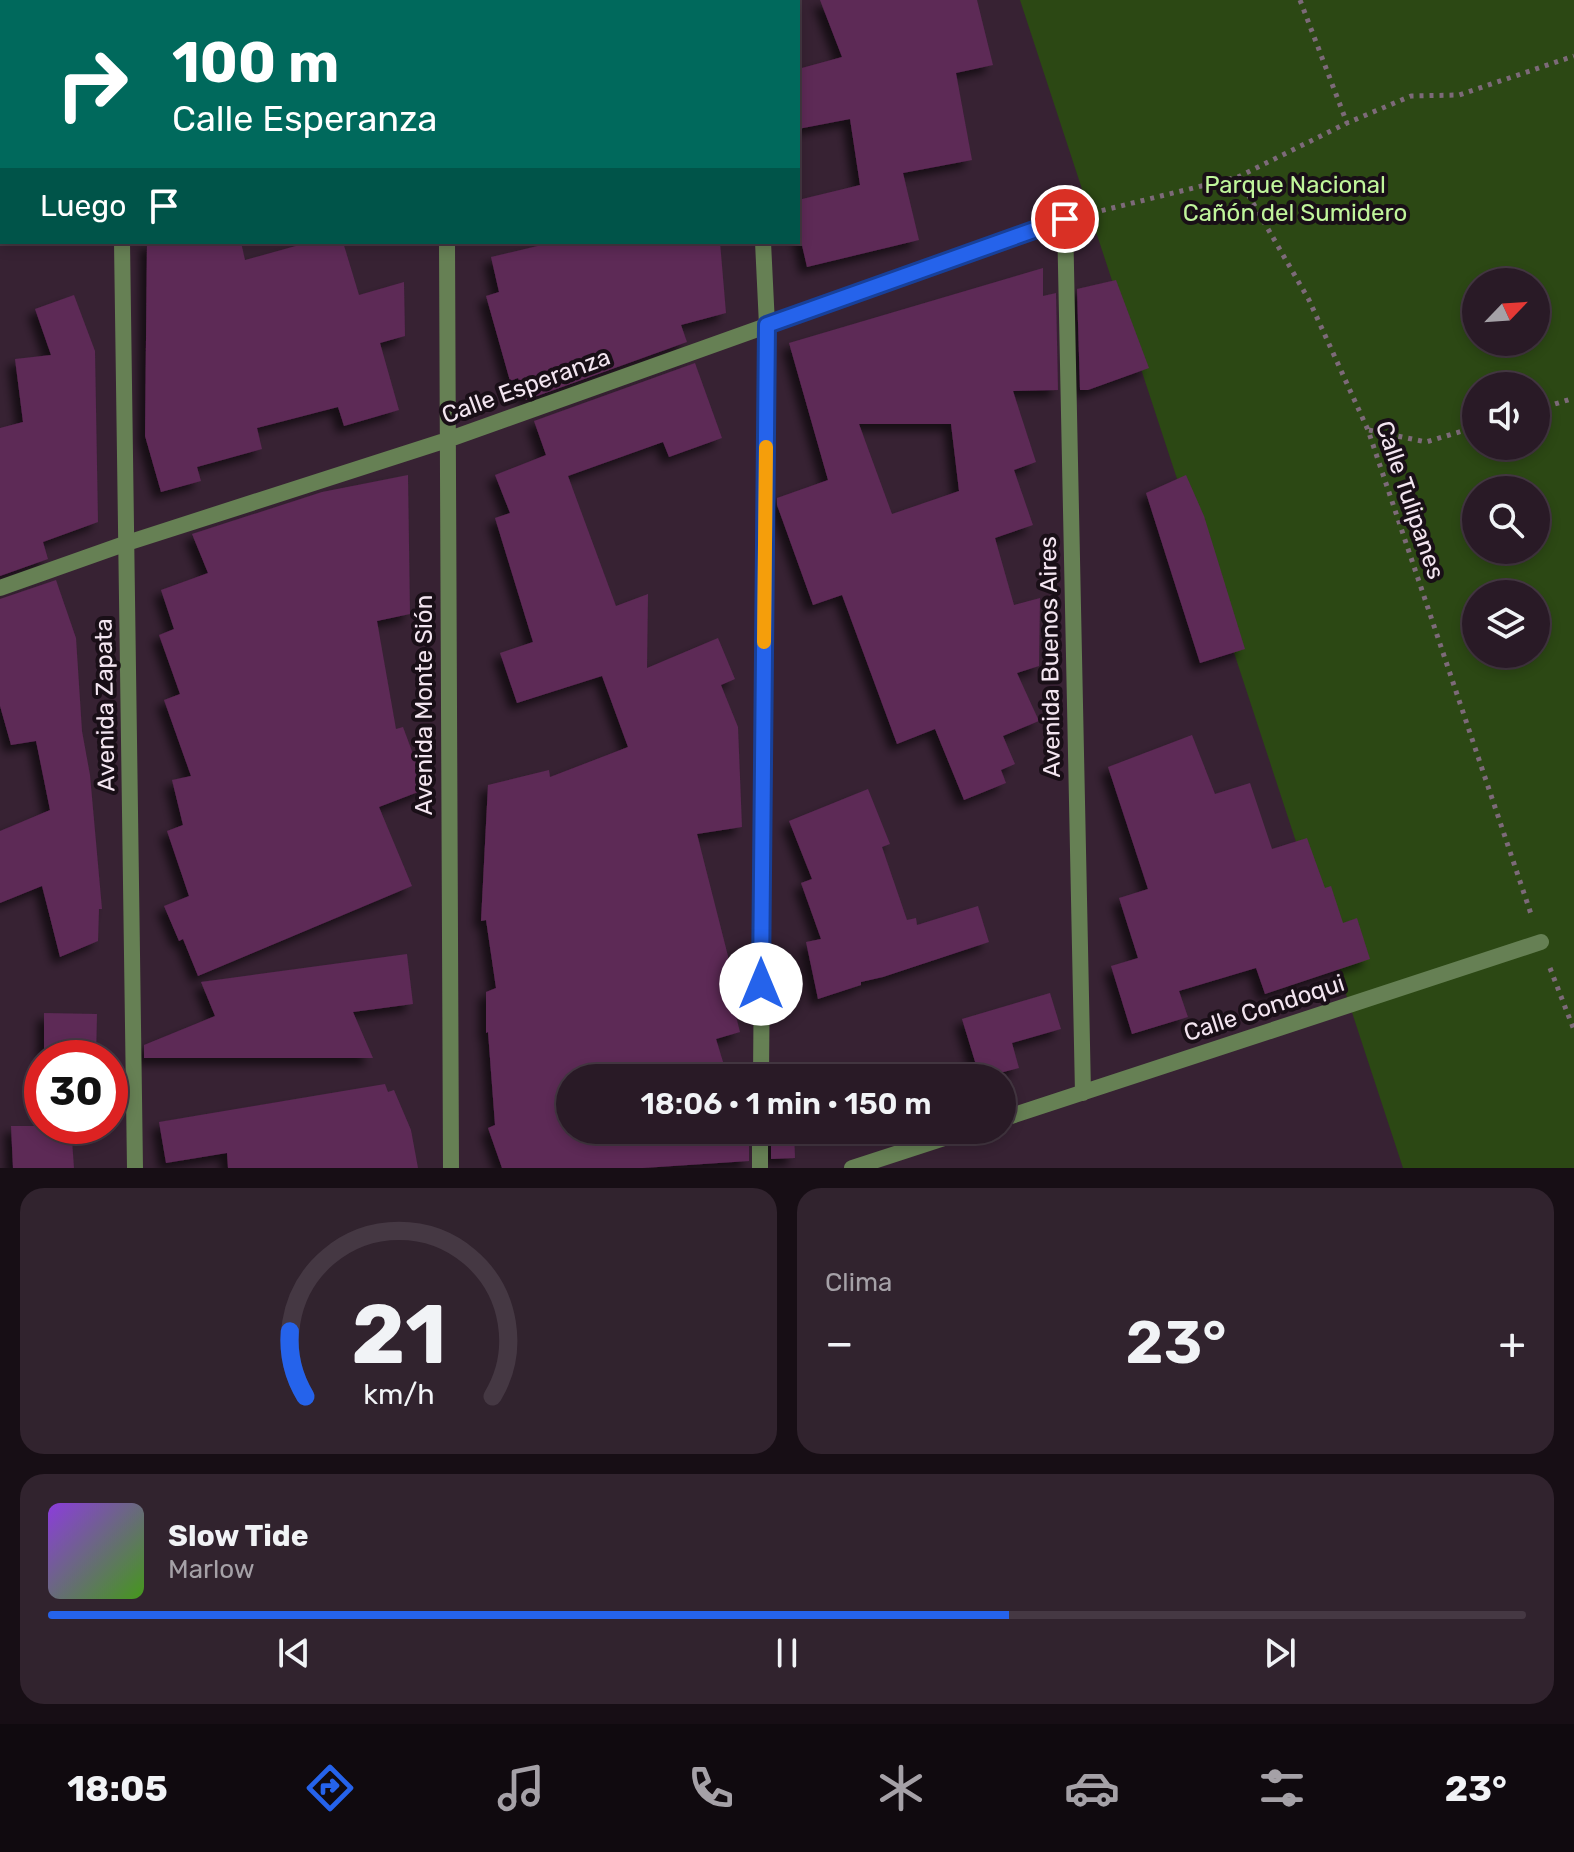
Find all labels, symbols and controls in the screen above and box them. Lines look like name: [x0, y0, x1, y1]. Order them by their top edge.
text: 100 m: [172, 30, 339, 96]
icon: right: [40, 32, 144, 136]
text: Calle Esperanza: [172, 97, 437, 140]
park label: Parque Nacional Cañón del Sumidero: [1183, 171, 1407, 227]
icon: arrive: [142, 184, 186, 228]
pin: [1031, 185, 1099, 253]
text: Luego: [40, 188, 126, 224]
icon: arrive: [1043, 197, 1087, 241]
north arrow: [1462, 268, 1550, 356]
map controls: [1462, 268, 1550, 668]
street label: Calle Esperanza: [438, 343, 614, 429]
button: sound: [1462, 372, 1550, 460]
street label: Calle Tulipanes: [1370, 417, 1450, 583]
button: search: [1462, 476, 1550, 564]
street label: Avenida Buenos Aires: [1034, 536, 1066, 778]
button: layers: [1462, 580, 1550, 668]
street label: Avenida Monte Sión: [410, 595, 438, 815]
street label: Avenida Zapata: [89, 618, 121, 792]
position arrow: [719, 942, 803, 1026]
street label: Calle Condoqui: [1180, 969, 1348, 1047]
speed limit sign: 30: [24, 1040, 128, 1144]
text: 18:06 · 1 min · 150 m: [640, 1086, 932, 1122]
text: Clima: [825, 1267, 892, 1298]
text: 21: [351, 1285, 446, 1384]
text: 23°: [1126, 1307, 1227, 1378]
text: −: [825, 1317, 854, 1369]
text: +: [1499, 1317, 1526, 1369]
text: km/h: [363, 1377, 434, 1411]
text: Slow Tide: [168, 1518, 308, 1554]
text: Marlow: [168, 1554, 255, 1585]
icon: previous: [272, 1631, 316, 1675]
icon: pause: [765, 1631, 809, 1675]
icon: next: [1258, 1631, 1302, 1675]
icon: directions: [302, 1760, 358, 1816]
icon: music: [493, 1760, 549, 1816]
icon: phone: [683, 1760, 739, 1816]
icon: climate: [873, 1760, 929, 1816]
icon: car: [1064, 1760, 1120, 1816]
icon: filters: [1254, 1760, 1310, 1816]
text: 18:05: [67, 1767, 168, 1810]
text: 23°: [1445, 1767, 1507, 1810]

